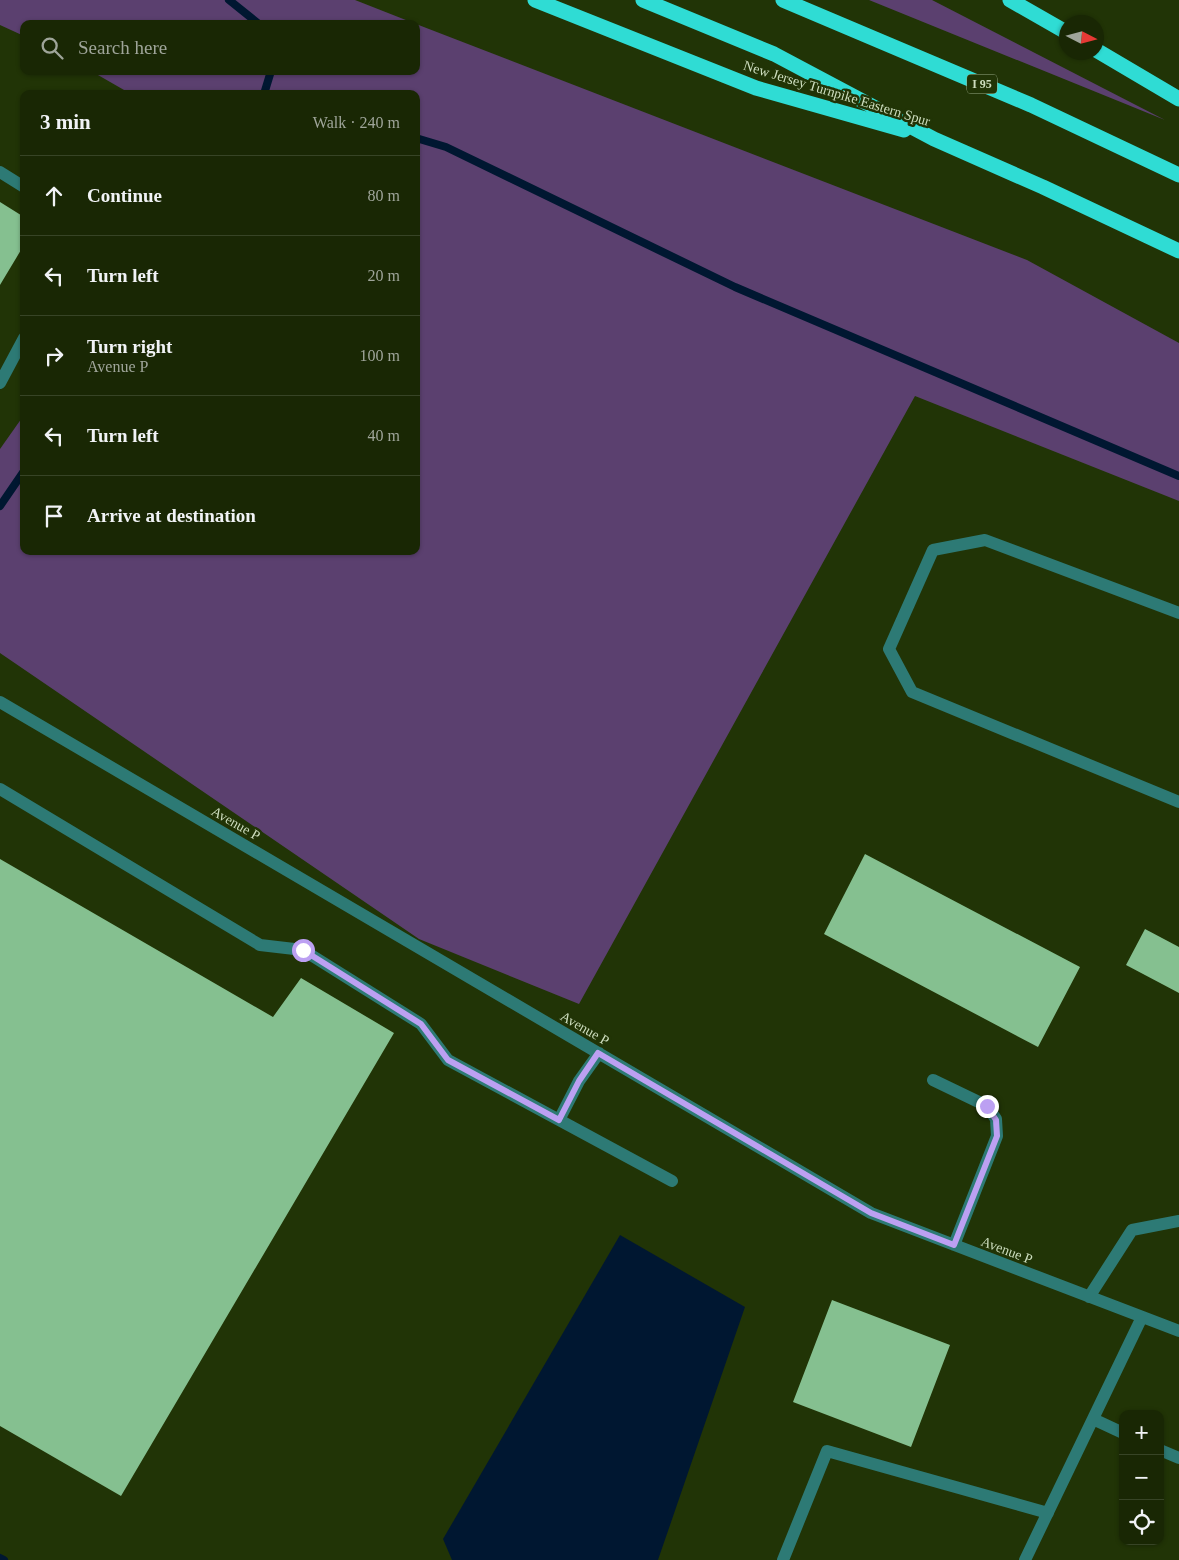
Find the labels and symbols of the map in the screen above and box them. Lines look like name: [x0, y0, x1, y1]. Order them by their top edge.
north arrow: [1059, 15, 1104, 60]
street label: New Jersey Turnpike Eastern Spur: [742, 58, 932, 129]
road number: I 95: [967, 74, 997, 94]
street label: Avenue P: [209, 803, 263, 843]
route start: [292, 939, 315, 962]
street label: Avenue P: [558, 1008, 612, 1048]
route end: [976, 1095, 999, 1118]
street label: Avenue P: [979, 1234, 1035, 1267]

